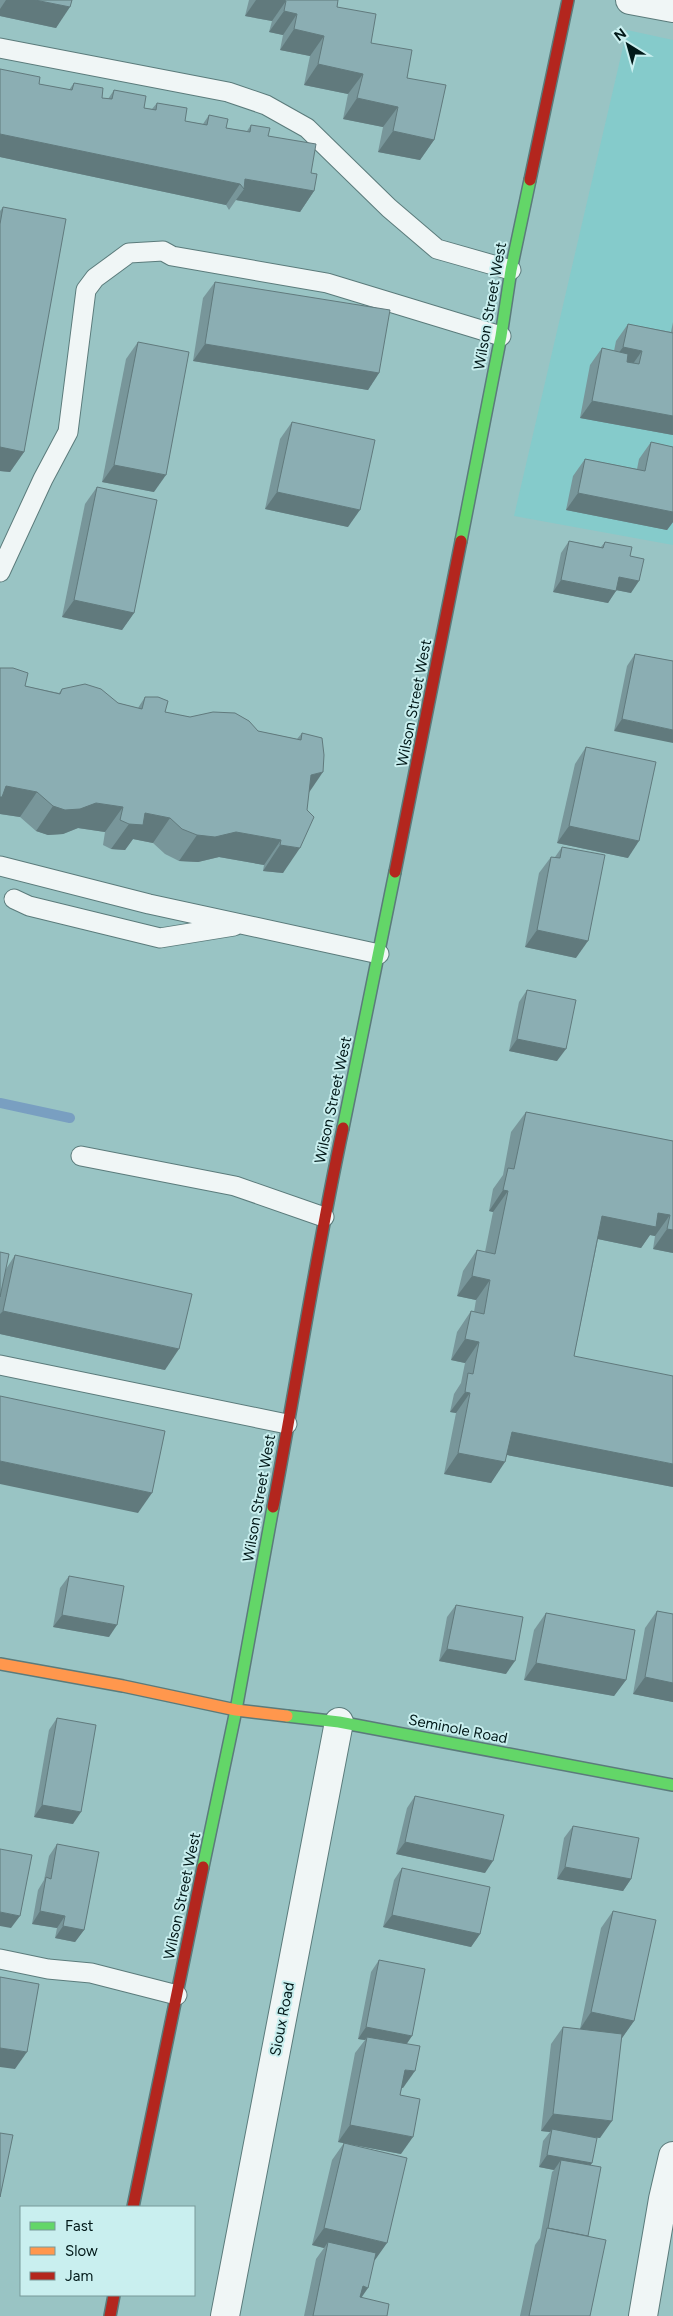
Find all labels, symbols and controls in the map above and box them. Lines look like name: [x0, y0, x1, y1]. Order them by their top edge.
north arrow: [603, 20, 653, 70]
text: N: [611, 25, 630, 45]
street label: Wilson Street West: [470, 240, 510, 371]
street label: Wilson Street West: [393, 638, 435, 768]
street label: Wilson Street West: [311, 1035, 355, 1165]
street label: Wilson Street West: [239, 1432, 279, 1563]
street label: Seminole Road: [407, 1711, 509, 1747]
street label: Wilson Street West: [160, 1831, 204, 1961]
street label: Sioux Road: [266, 1980, 298, 2058]
legend: [20, 2206, 195, 2296]
text: Fast: [65, 2217, 94, 2235]
text: Slow: [65, 2242, 98, 2260]
text: Jam: [65, 2267, 93, 2285]

